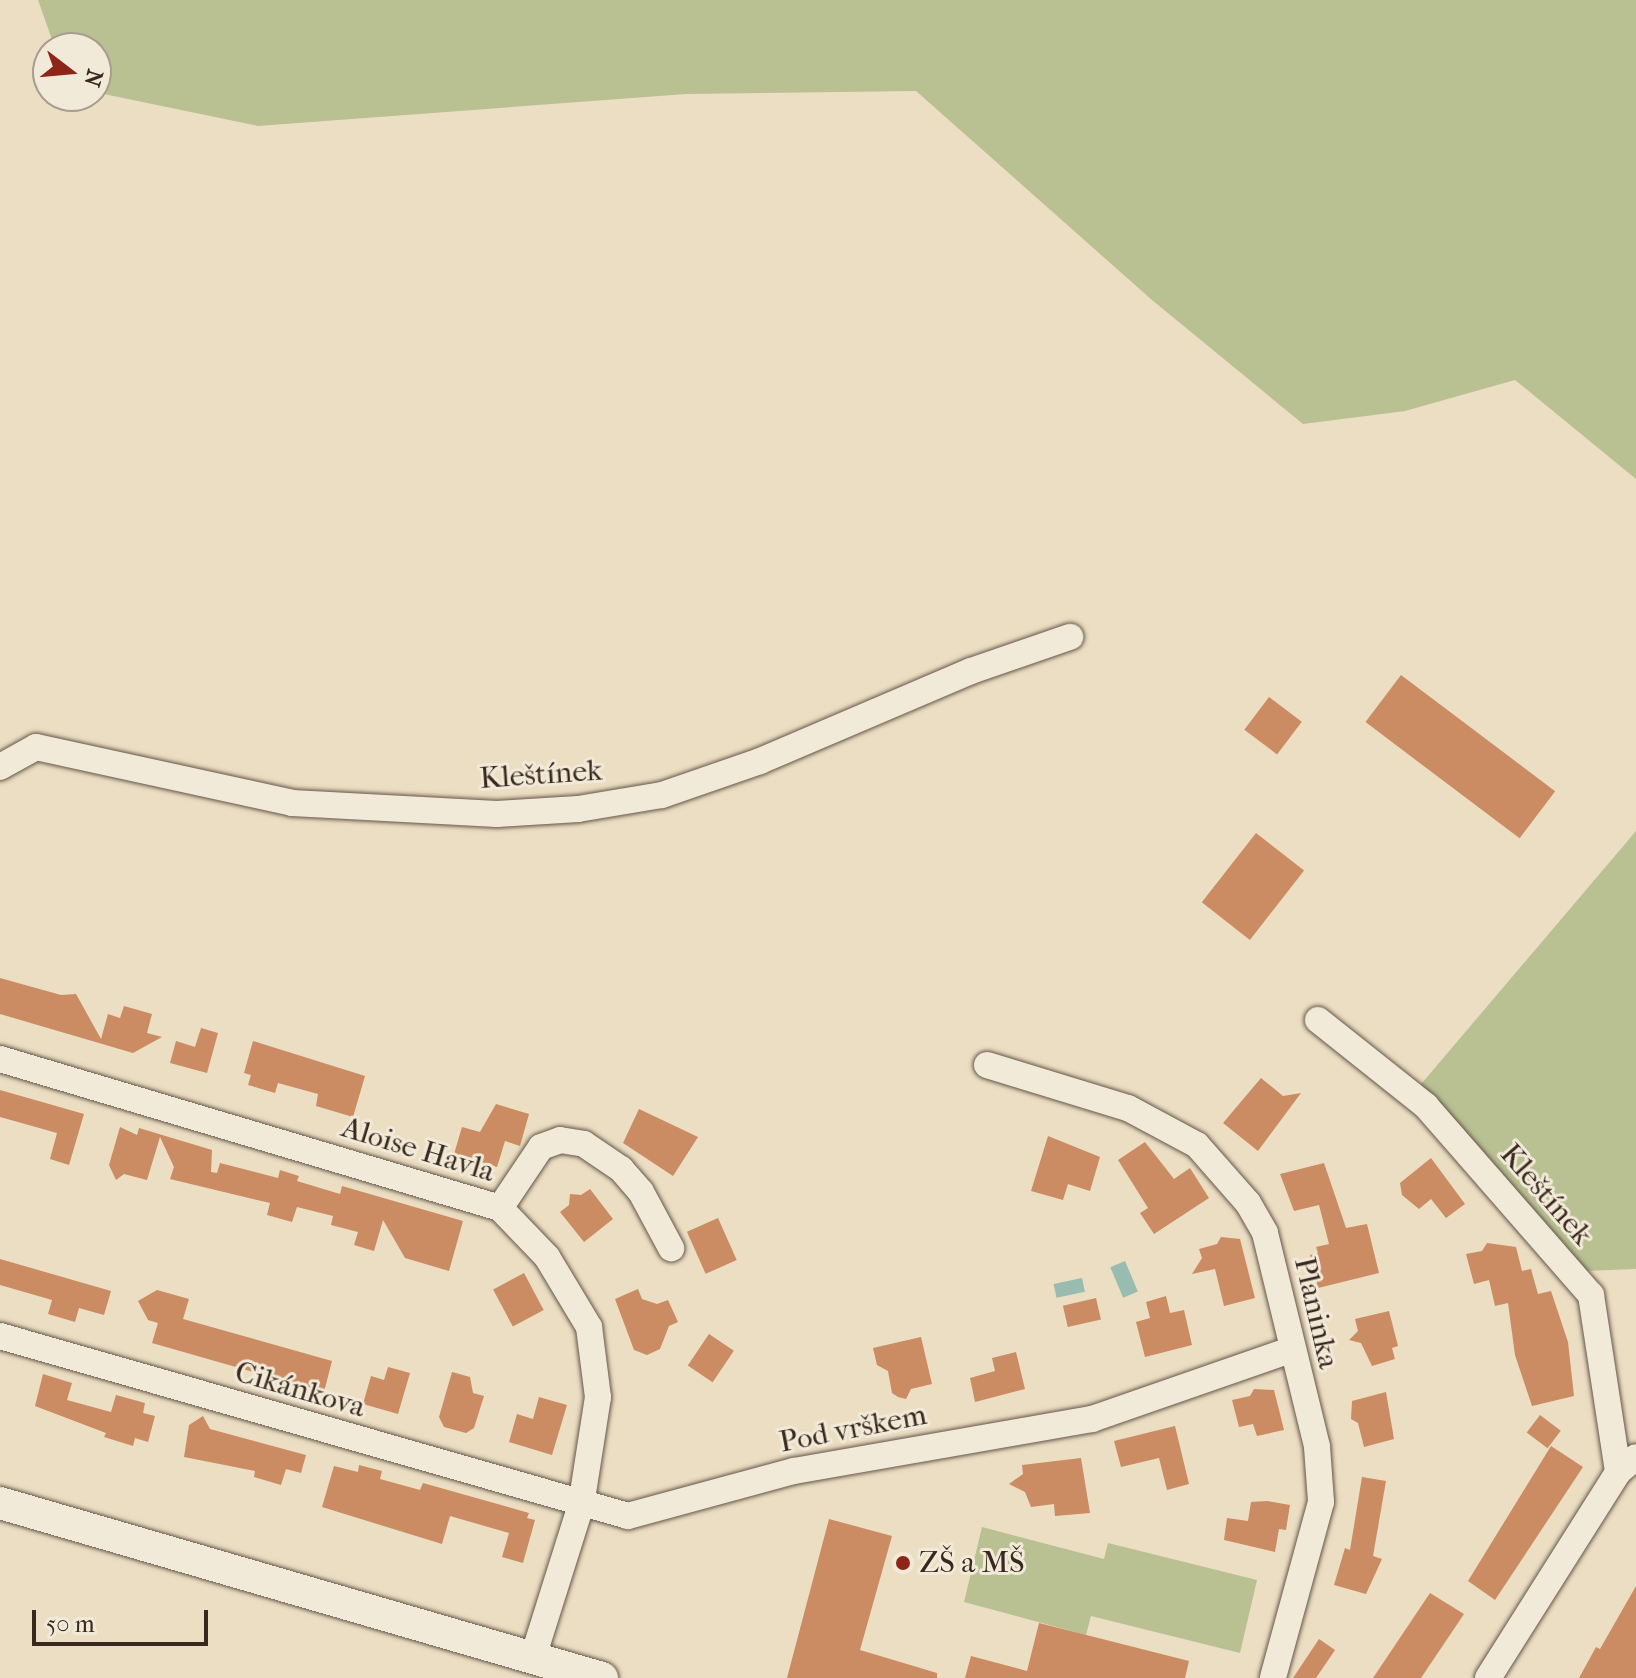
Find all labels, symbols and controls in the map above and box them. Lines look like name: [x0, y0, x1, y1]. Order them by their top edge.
north arrow: [32, 32, 112, 112]
text: N: [78, 66, 108, 90]
street label: Kleštínek: [478, 753, 604, 797]
street label: Aloise Havla: [337, 1110, 499, 1190]
street label: Kleštínek: [1492, 1137, 1600, 1253]
street label: Planinka: [1286, 1254, 1346, 1372]
street label: Cikánkova: [231, 1354, 369, 1426]
street label: Pod vrškem: [776, 1397, 930, 1461]
place label: ZŠ a MŠ: [919, 1545, 1024, 1581]
marker: ZŠ a MŠ: [894, 1554, 912, 1572]
scale bar: [36, 1594, 212, 1644]
text: 50 m: [46, 1610, 95, 1638]

